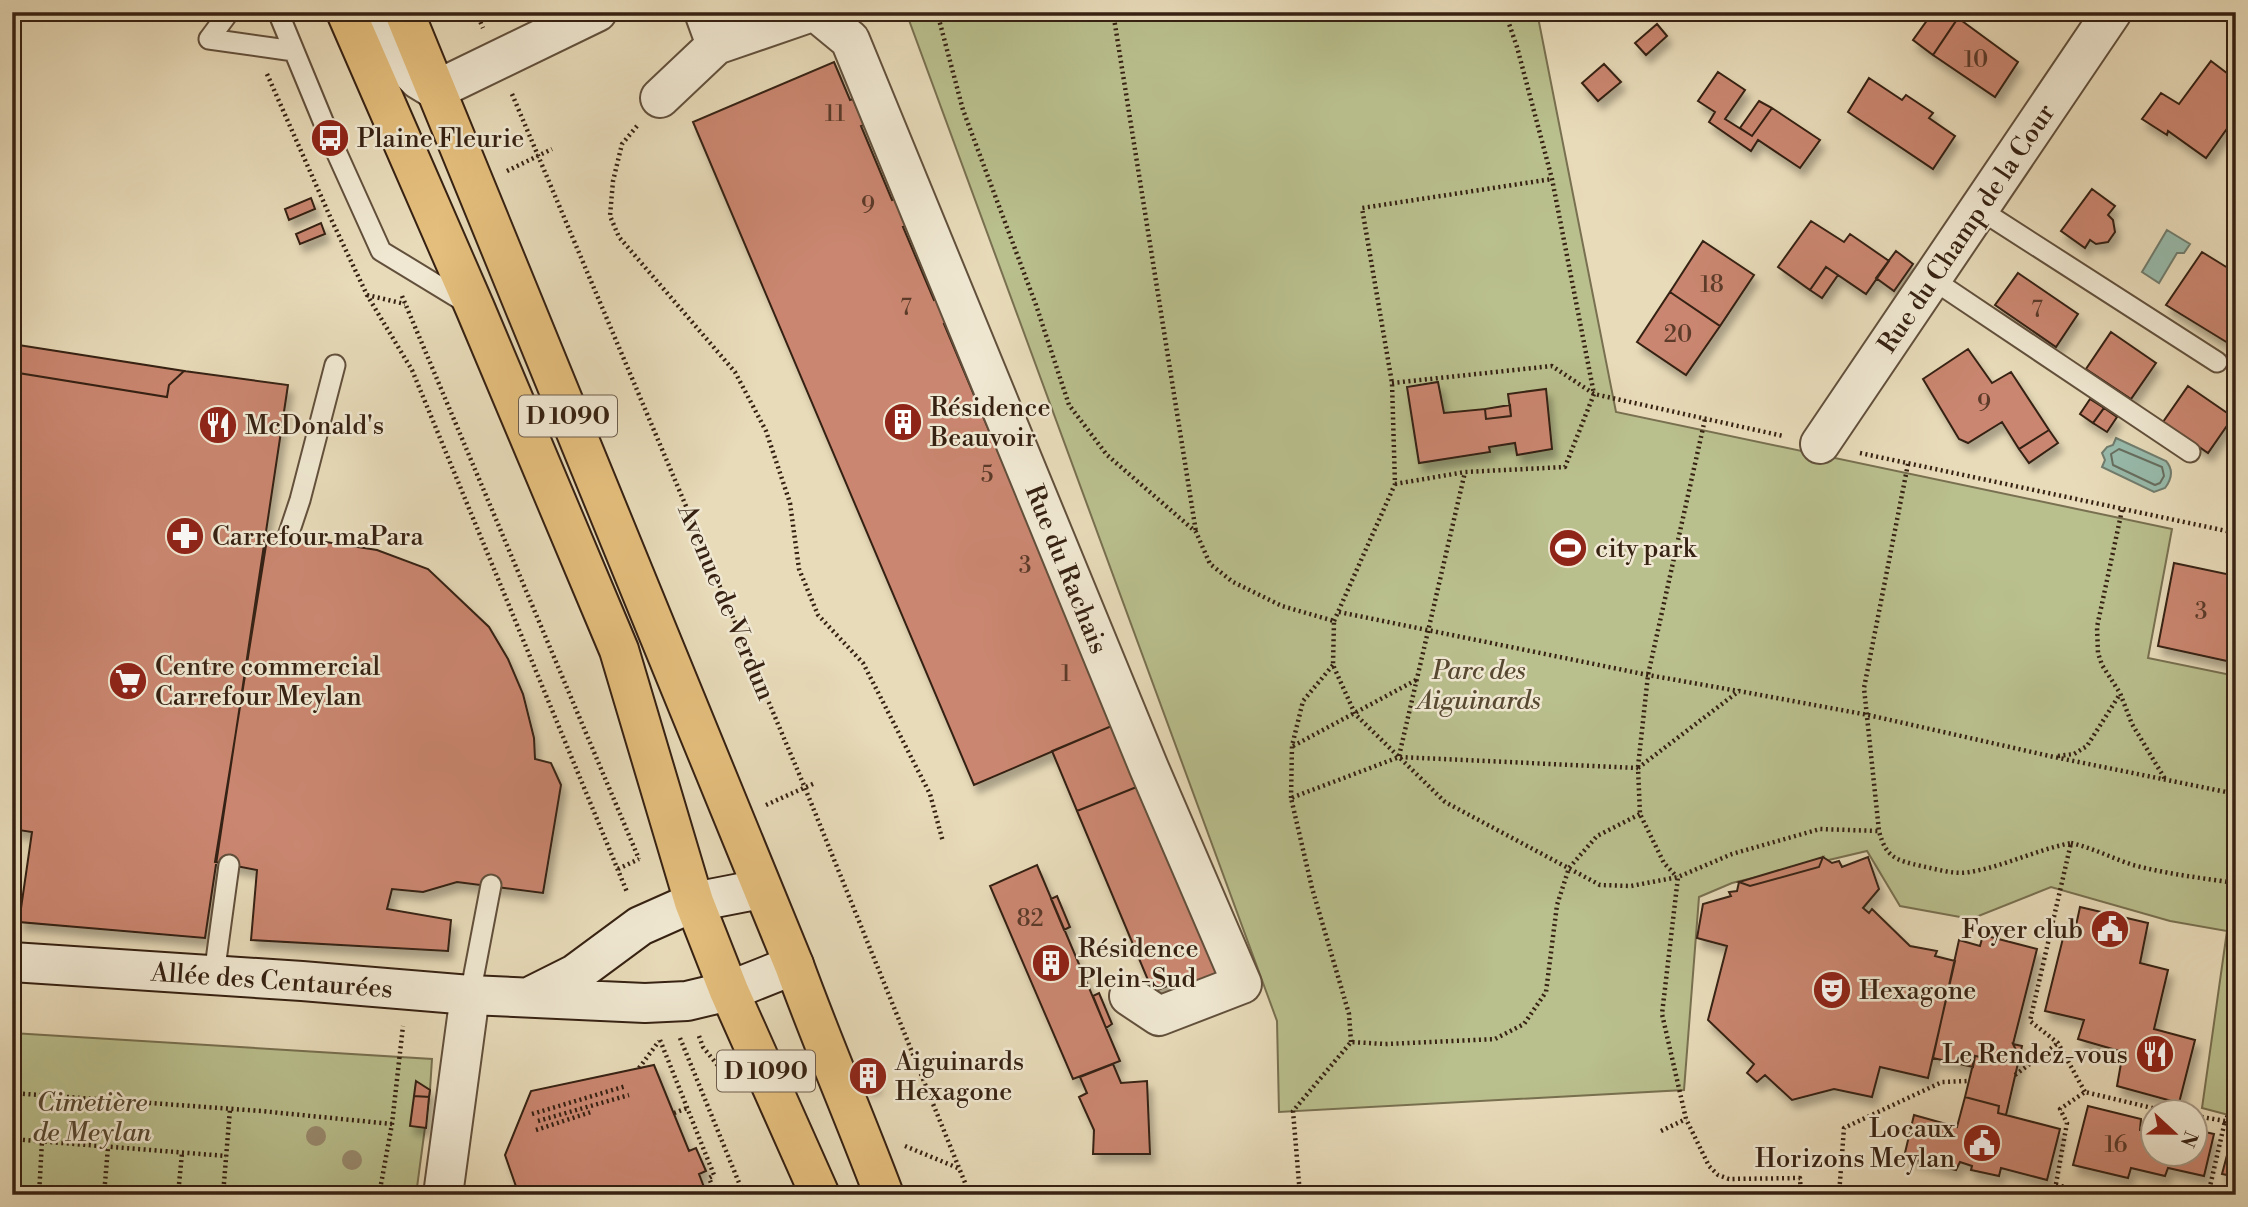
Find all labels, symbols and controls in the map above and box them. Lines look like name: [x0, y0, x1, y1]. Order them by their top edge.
house number: 10: [1964, 46, 1988, 74]
street label: Rue du Champ de la Cour: [1871, 98, 2062, 359]
house number: 11: [825, 100, 845, 128]
bus stop icon: Plaine Fleurie: [309, 117, 351, 159]
place label: Plaine Fleurie: [357, 123, 524, 155]
house number: 9: [861, 192, 875, 220]
house number: 18: [1700, 271, 1724, 299]
house number: 7: [900, 294, 912, 322]
house number: 7: [2031, 296, 2043, 324]
house number: 20: [1664, 321, 1692, 349]
house number: 9: [1977, 390, 1991, 418]
place label: Résidence Beauvoir: [929, 392, 1051, 454]
road number: D 1090: [519, 396, 617, 436]
building icon: Résidence Beauvoir: [882, 401, 924, 443]
restaurant icon: McDonald's: [197, 404, 239, 446]
place label: McDonald's: [245, 410, 384, 442]
house number: 5: [981, 461, 993, 489]
street label: Rue du Rachais: [1018, 480, 1115, 659]
street label: Avenue de Verdun: [670, 499, 782, 705]
pharmacy icon: Carrefour maPara: [164, 515, 206, 557]
place label: Carrefour maPara: [212, 521, 424, 553]
sports icon: city park: [1547, 527, 1589, 569]
place label: city park: [1595, 533, 1698, 565]
house number: 3: [1019, 552, 1031, 580]
house number: 3: [2195, 598, 2207, 626]
place label: Centre commercial Carrefour Meylan: [155, 651, 380, 713]
park label: Parc des Aiguinards: [1414, 655, 1541, 717]
supermarket icon: Centre commercial Carrefour Meylan: [107, 660, 149, 702]
house number: 1: [1061, 660, 1071, 688]
house number: 82: [1016, 905, 1044, 933]
public building icon: Foyer club: [2089, 908, 2131, 950]
place label: Foyer club: [1961, 914, 2083, 946]
place label: Résidence Plein-Sud: [1078, 933, 1199, 995]
building icon: Résidence Plein-Sud: [1030, 942, 1072, 984]
street label: Allée des Centaurées: [149, 957, 394, 1005]
theatre icon: Hexagone: [1811, 969, 1853, 1011]
place label: Hexagone: [1859, 975, 1976, 1007]
restaurant icon: Le Rendez-vous: [2134, 1033, 2176, 1075]
place label: Le Rendez-vous: [1942, 1039, 2128, 1071]
place label: Aiguinards Hexagone: [894, 1046, 1024, 1108]
road number: D 1090: [717, 1050, 815, 1092]
building icon: Aiguinards Hexagone: [847, 1055, 889, 1097]
park label: Cimetière de Meylan: [33, 1087, 152, 1149]
north arrow: [2140, 1098, 2210, 1168]
place label: Locaux Horizons Meylan: [1755, 1113, 1956, 1175]
public building icon: Locaux Horizons Meylan: [1961, 1122, 2003, 1164]
text: N: [2175, 1128, 2203, 1150]
house number: 16: [2104, 1131, 2128, 1159]

